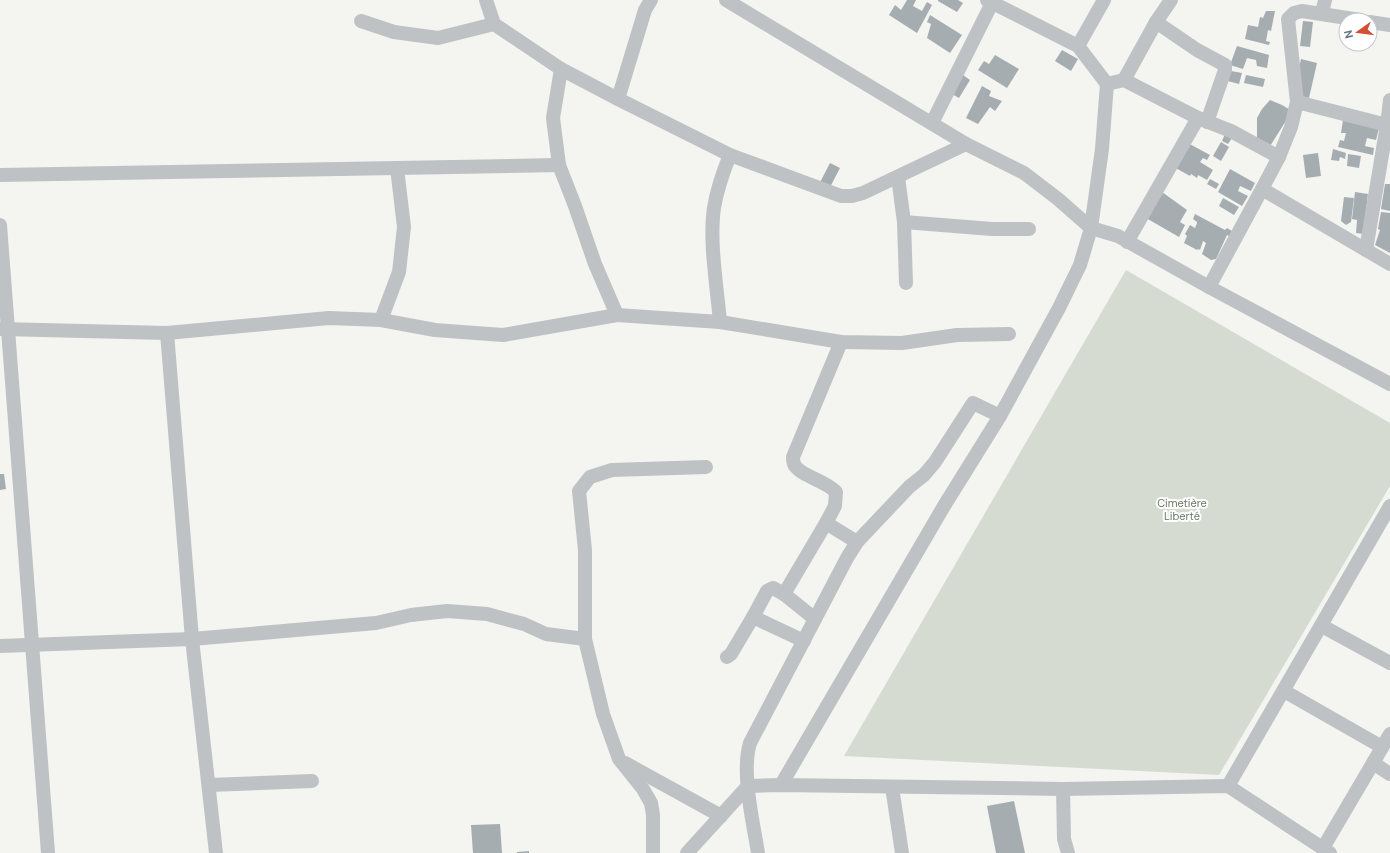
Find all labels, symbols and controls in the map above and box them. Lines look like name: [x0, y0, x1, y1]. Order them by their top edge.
north arrow: [1338, 12, 1378, 52]
text: N: [1341, 29, 1356, 40]
park label: Cimetière Liberté: [1157, 496, 1207, 523]

